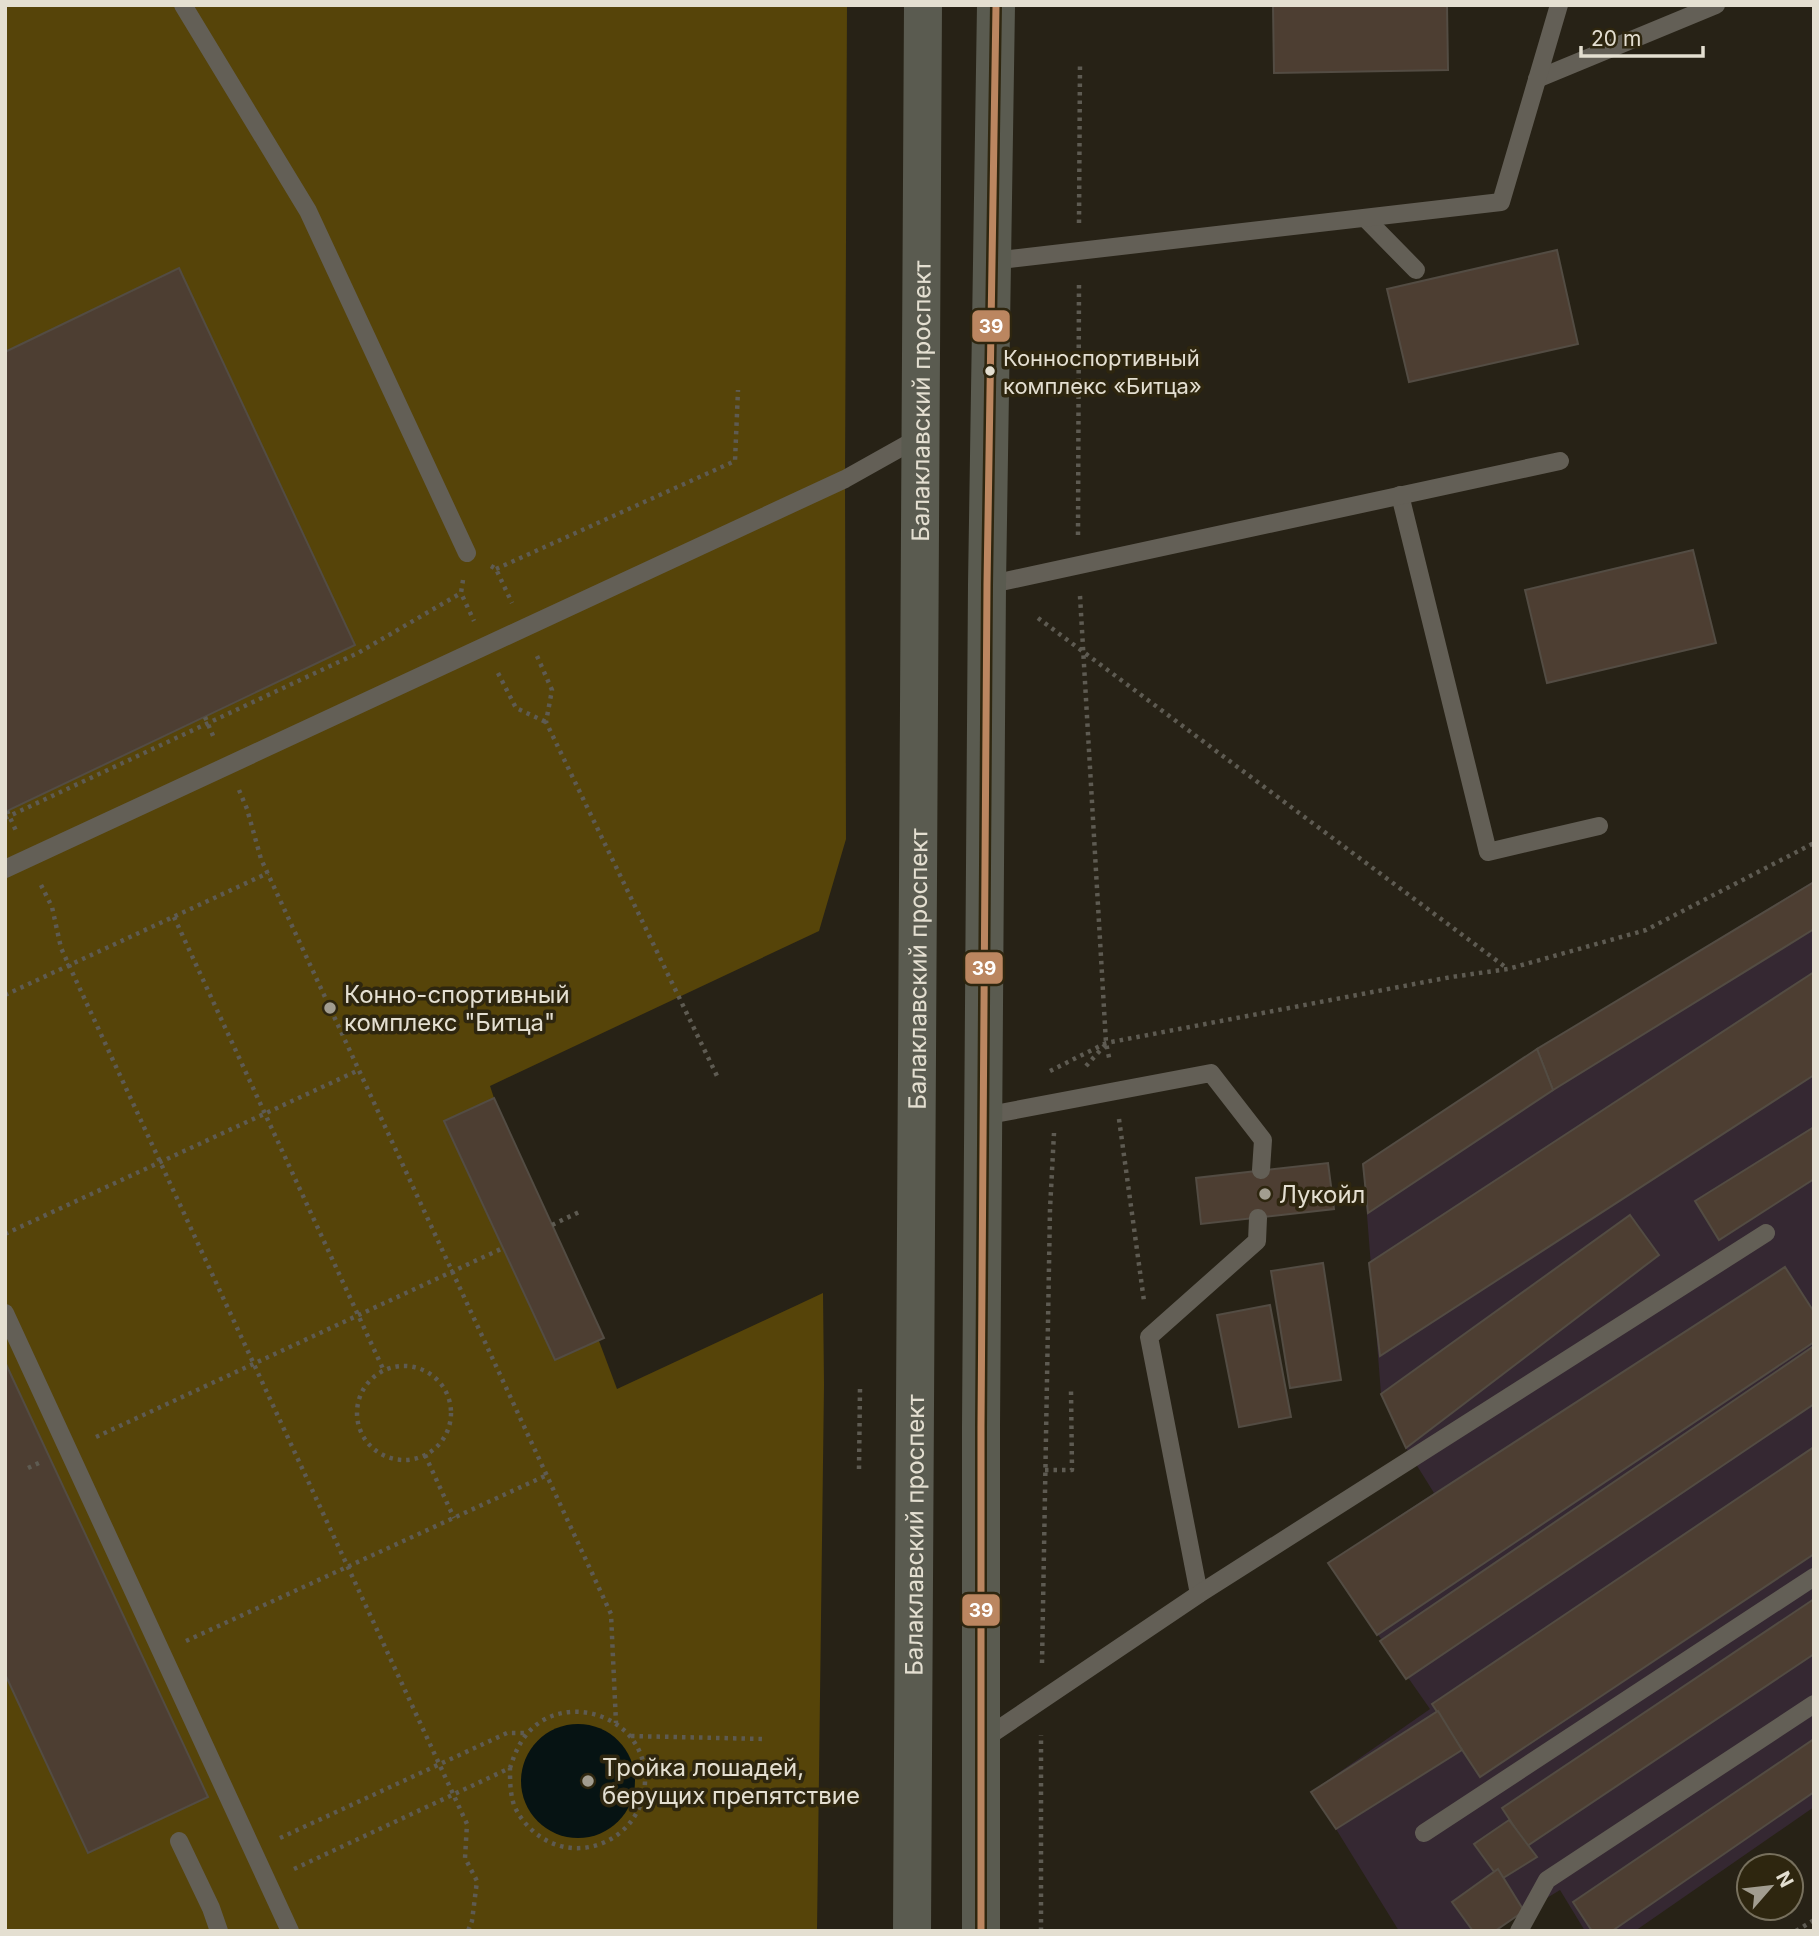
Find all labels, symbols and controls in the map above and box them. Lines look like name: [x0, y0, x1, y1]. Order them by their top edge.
scale bar: [1581, 14, 1703, 58]
text: 20 m: [1591, 26, 1641, 51]
street label: Балаклавский проспект: [905, 260, 936, 542]
line badge: 39: [971, 309, 1011, 343]
text: 39: [979, 315, 1003, 338]
place label: Конноспортивный комплекс «Битца»: [1003, 345, 1202, 399]
marker: Конноспортивный комплекс «Битца»: [983, 364, 997, 378]
street label: Балаклавский проспект: [902, 828, 933, 1110]
line badge: 39: [964, 951, 1004, 985]
text: 39: [972, 957, 996, 980]
place label: Конно-спортивный комплекс "Битца": [344, 980, 570, 1037]
marker: Конно-спортивный комплекс "Битца": [322, 1000, 338, 1016]
place label: Лукойл: [1279, 1180, 1365, 1209]
marker: Лукойл: [1257, 1186, 1273, 1202]
street label: Балаклавский проспект: [899, 1394, 930, 1676]
line badge: 39: [961, 1593, 1001, 1627]
text: 39: [969, 1599, 993, 1622]
place label: Тройка лошадей, берущих препятствие: [602, 1753, 860, 1810]
marker: Тройка лошадей, берущих препятствие: [580, 1773, 596, 1789]
north arrow: [1735, 1852, 1805, 1922]
text: N: [1771, 1867, 1798, 1891]

